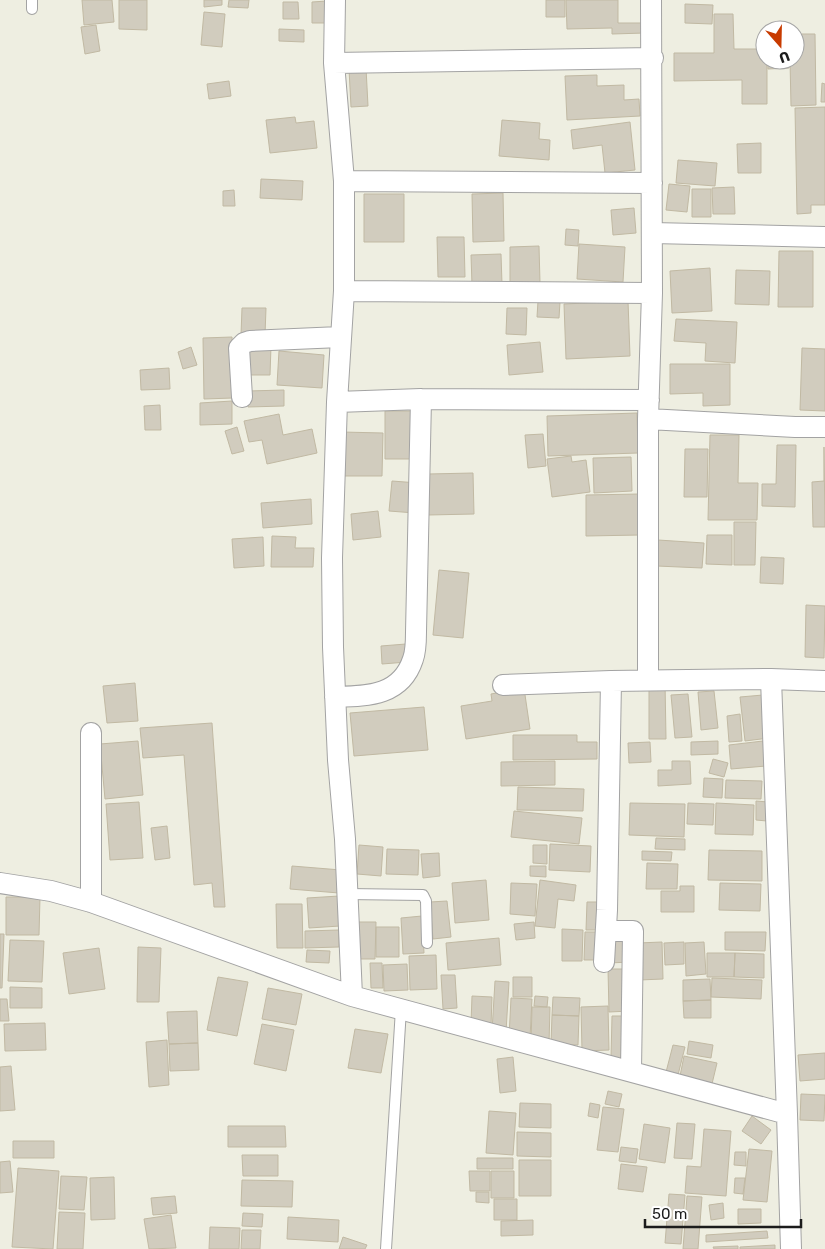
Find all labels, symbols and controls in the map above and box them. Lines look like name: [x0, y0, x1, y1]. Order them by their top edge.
north arrow: [755, 20, 805, 70]
text: U: [777, 47, 792, 66]
scale bar: [645, 1196, 801, 1228]
text: 50 m: [652, 1205, 687, 1223]

